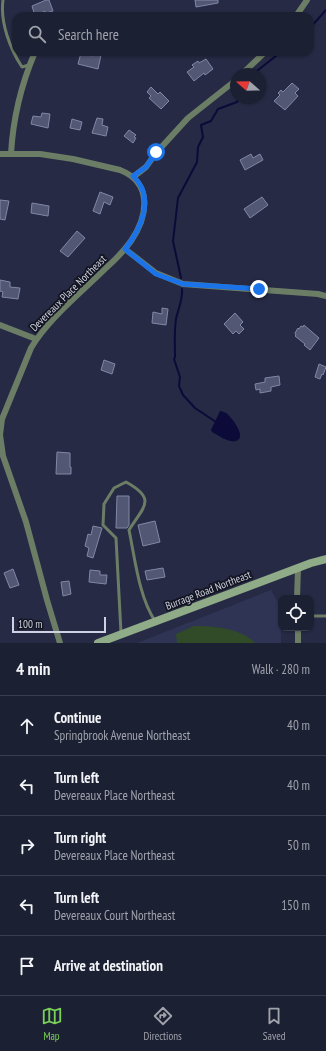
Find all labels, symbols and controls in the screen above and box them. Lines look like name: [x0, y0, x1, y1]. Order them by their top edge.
search box: [12, 12, 314, 56]
icon: search: [26, 23, 48, 45]
text: Search here: [58, 25, 119, 44]
north arrow: [230, 68, 266, 104]
route start: [147, 143, 165, 161]
street label: Devereaux Place Northeast: [27, 252, 109, 334]
route end: [250, 280, 268, 298]
street label: Burrage Road Northeast: [163, 567, 253, 613]
map controls: [278, 595, 314, 631]
button: locate: [278, 595, 314, 631]
scale bar: [12, 615, 106, 634]
text: 100 m: [18, 617, 42, 631]
text: 4 min: [16, 658, 50, 680]
text: Walk · 280 m: [252, 661, 310, 678]
text: Continue: [54, 708, 101, 727]
icon: ahead: [16, 715, 38, 737]
text: 40 m: [287, 717, 310, 734]
text: Springbrook Avenue Northeast: [54, 727, 190, 744]
text: Turn left: [54, 768, 99, 787]
icon: left: [16, 775, 38, 797]
text: 40 m: [287, 777, 310, 794]
text: Devereaux Place Northeast: [54, 787, 175, 804]
text: Turn right: [54, 828, 106, 847]
icon: right: [16, 835, 38, 857]
text: 50 m: [287, 837, 310, 854]
text: Devereaux Place Northeast: [54, 847, 175, 864]
text: Turn left: [54, 888, 99, 907]
icon: left: [16, 895, 38, 917]
text: 150 m: [281, 897, 310, 914]
text: Devereaux Court Northeast: [54, 907, 175, 924]
icon: arrive: [16, 955, 38, 977]
text: Arrive at destination: [54, 956, 163, 975]
tab: Map: [41, 1005, 63, 1043]
tab: Directions: [144, 1005, 182, 1043]
tab: Saved: [263, 1005, 285, 1043]

